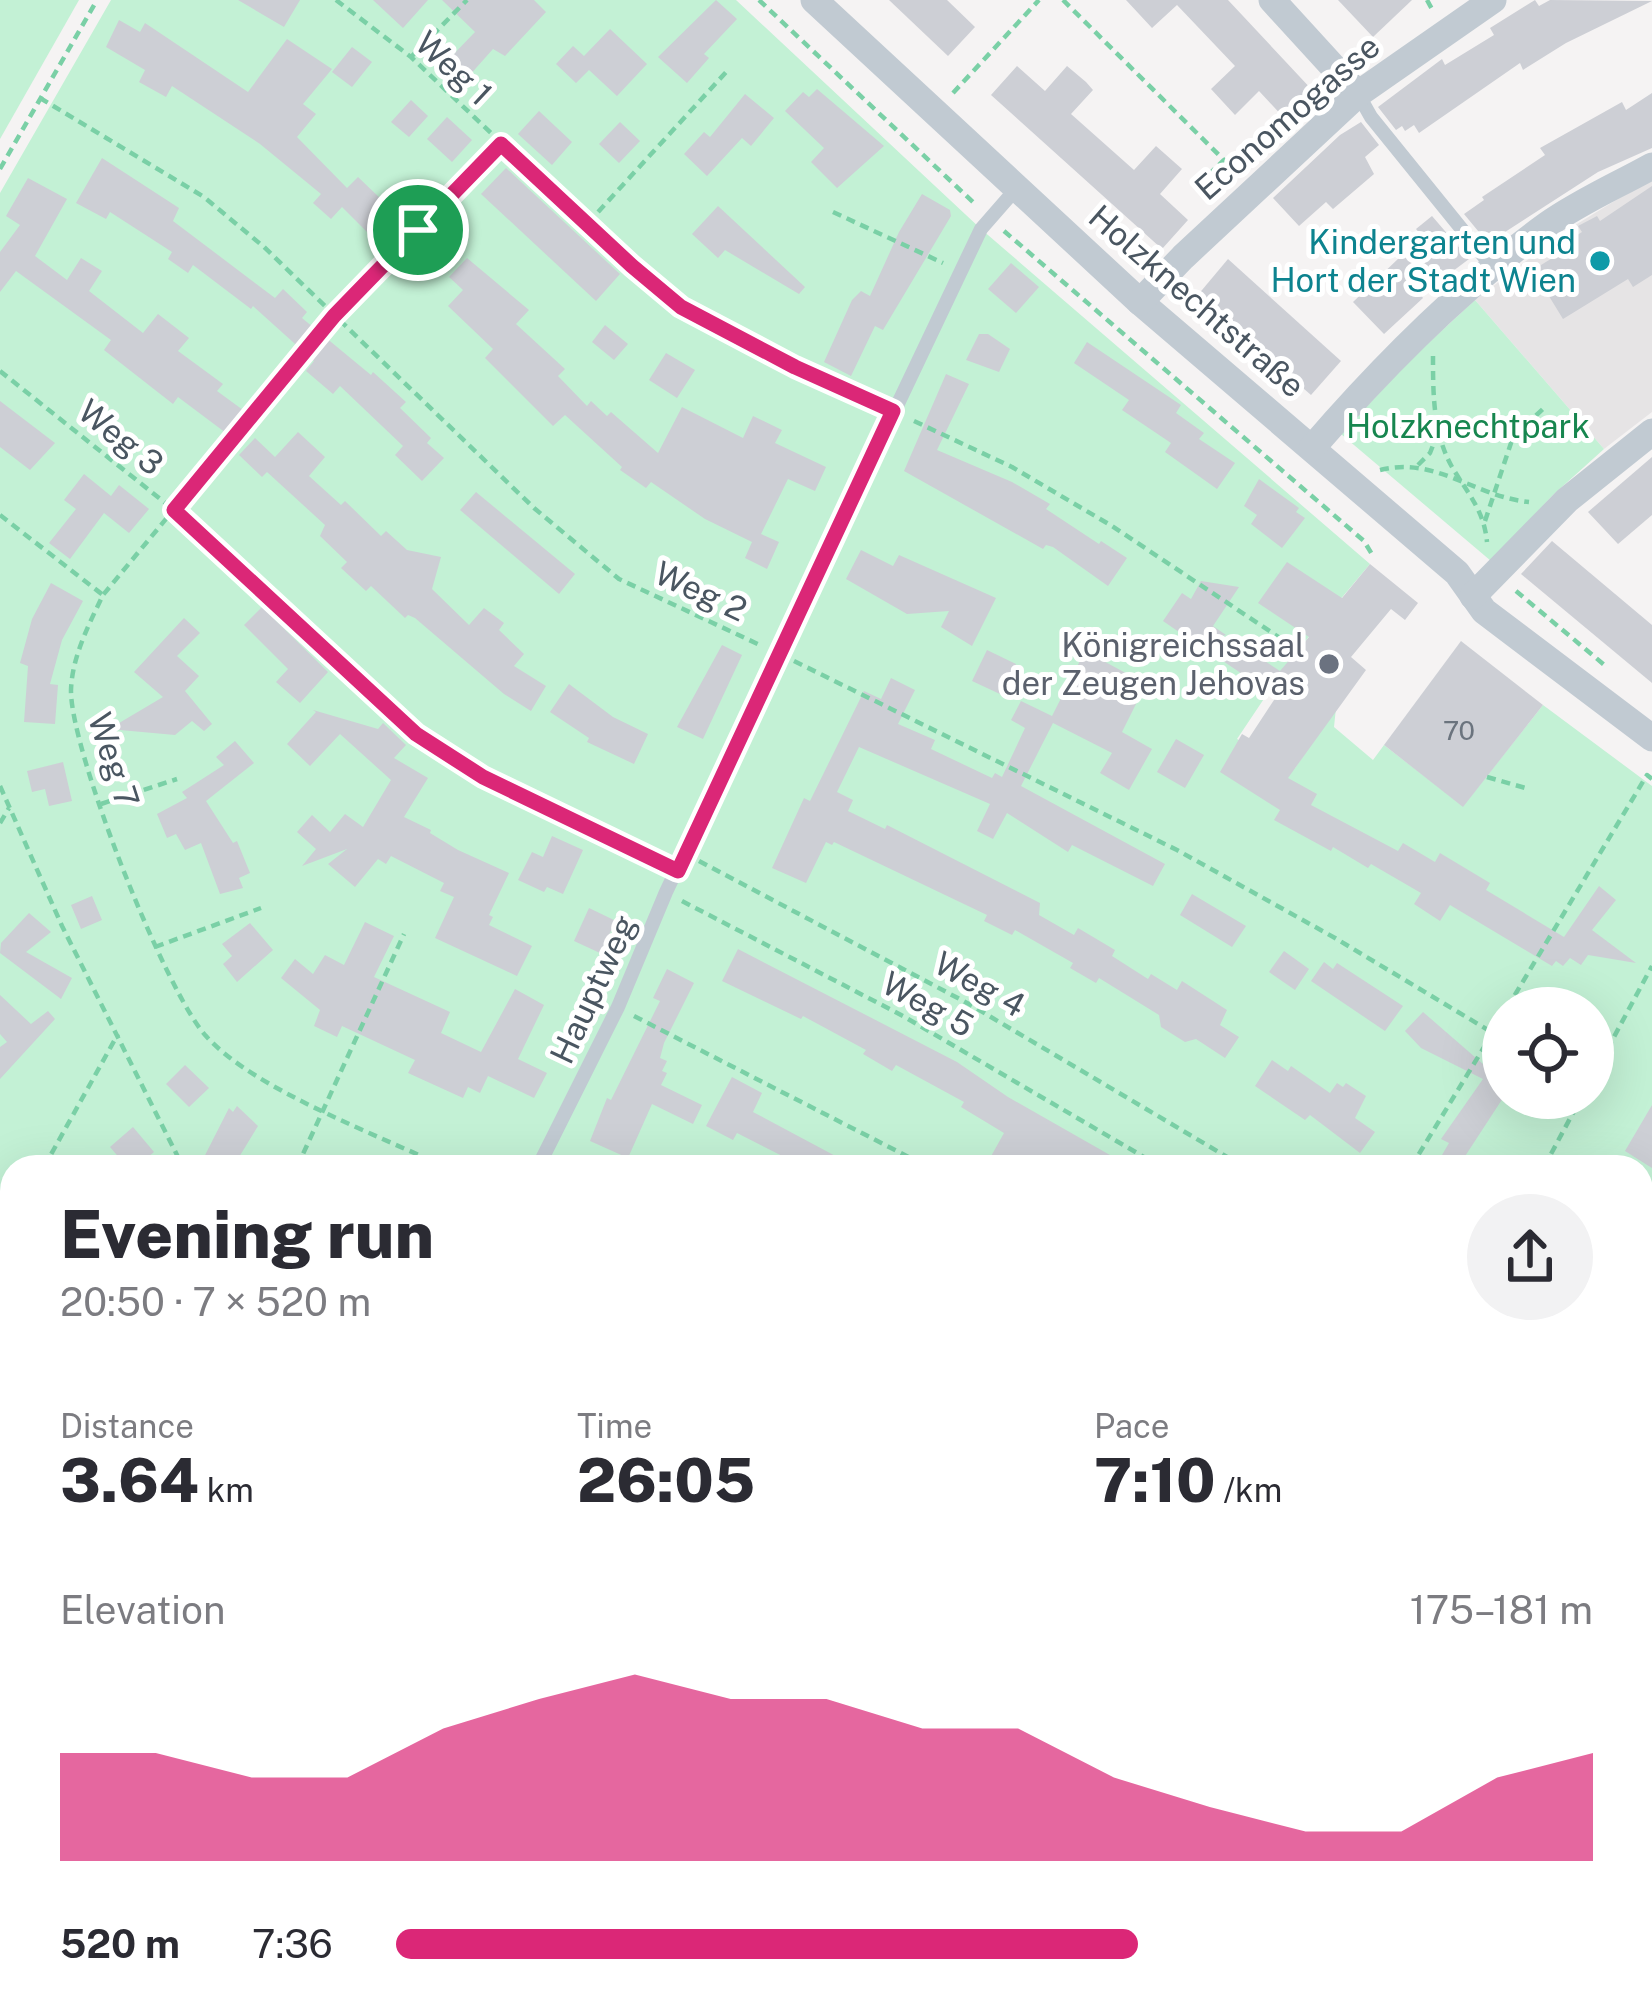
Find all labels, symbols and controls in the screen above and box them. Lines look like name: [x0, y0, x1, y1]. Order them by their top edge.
street label: Weg 1: [408, 23, 500, 113]
street label: Economogasse: [1187, 27, 1387, 207]
pin: [367, 179, 469, 281]
icon: arrive: [385, 197, 451, 263]
street label: Holzknechtstraße: [1082, 197, 1312, 405]
place label: Kindergarten und Hort der Stadt Wien: [1271, 223, 1576, 299]
marker: Kindergarten und Hort der Stadt Wien: [1587, 248, 1613, 274]
street label: Weg 3: [71, 391, 171, 483]
park label: Holzknechtpark: [1346, 407, 1590, 445]
street label: Weg 2: [649, 553, 753, 629]
place label: Königreichssaal der Zeugen Jehovas: [1002, 626, 1305, 702]
marker: Königreichssaal der Zeugen Jehovas: [1316, 651, 1342, 677]
street label: Weg 7: [81, 708, 147, 812]
house number: 70: [1443, 714, 1475, 746]
street label: Hauptweg: [542, 909, 644, 1069]
street label: Weg 4: [928, 944, 1032, 1024]
street label: Weg 5: [876, 964, 980, 1044]
map controls: [1482, 987, 1614, 1119]
button: locate: [1482, 987, 1614, 1119]
button: share: [1467, 1194, 1593, 1320]
text: Evening run: [60, 1195, 434, 1273]
text: 20:50 · 7 × 520 m: [60, 1279, 371, 1325]
text: Distance: [60, 1407, 194, 1445]
text: Time: [577, 1407, 652, 1445]
text: Pace: [1094, 1407, 1169, 1445]
text: 3.64: [60, 1445, 199, 1516]
text: 26:05: [577, 1445, 755, 1516]
text: 7:10: [1094, 1445, 1216, 1516]
text: km: [199, 1471, 254, 1509]
text: /km: [1216, 1471, 1282, 1509]
text: Elevation: [60, 1587, 226, 1633]
text: 175–181 m: [1410, 1587, 1593, 1633]
text: 520 m: [60, 1921, 180, 1967]
text: 7:36: [252, 1921, 333, 1967]

